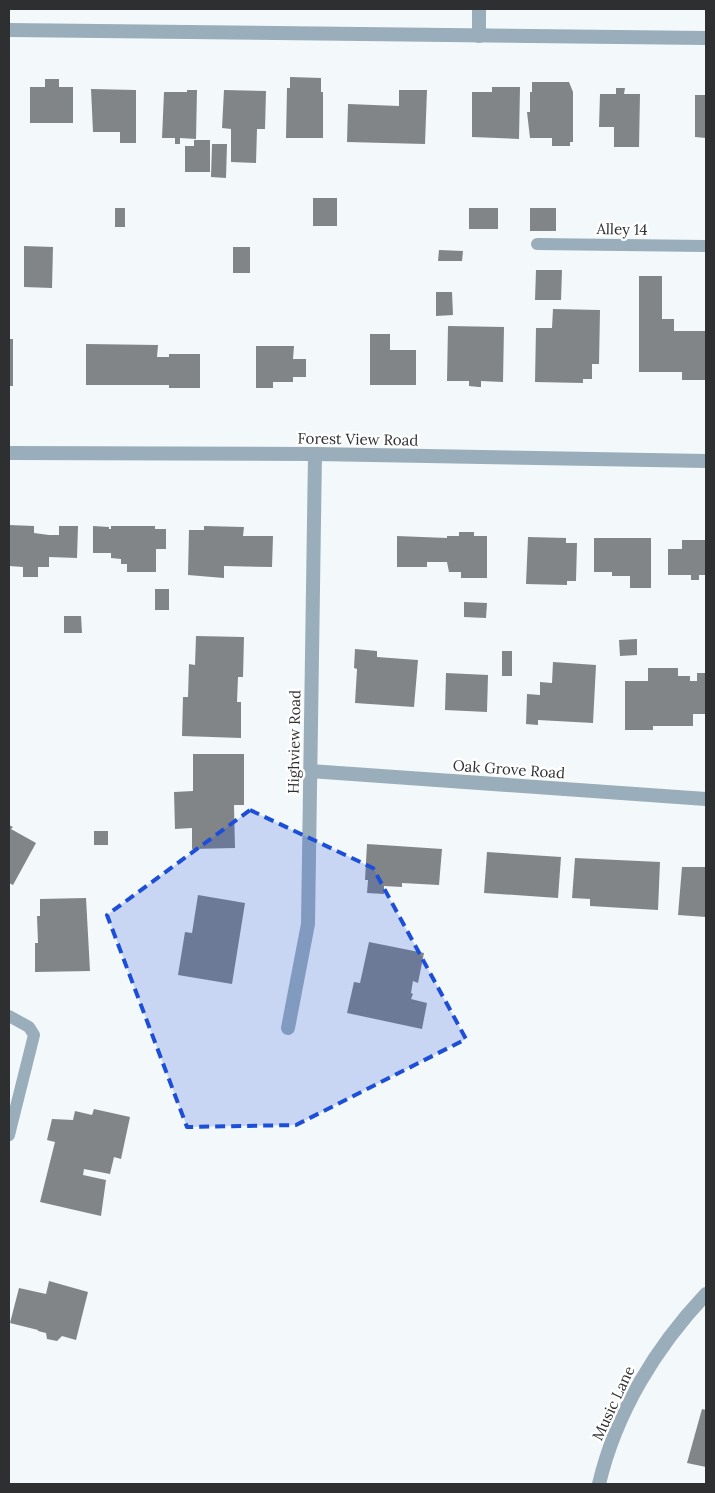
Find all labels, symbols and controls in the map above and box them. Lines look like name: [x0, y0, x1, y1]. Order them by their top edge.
street label: Alley 14: [595, 219, 648, 239]
street label: Forest View Road: [298, 428, 418, 450]
street label: Highview Road: [284, 690, 304, 794]
street label: Oak Grove Road: [452, 756, 566, 782]
street label: Music Lane: [588, 1363, 638, 1443]

